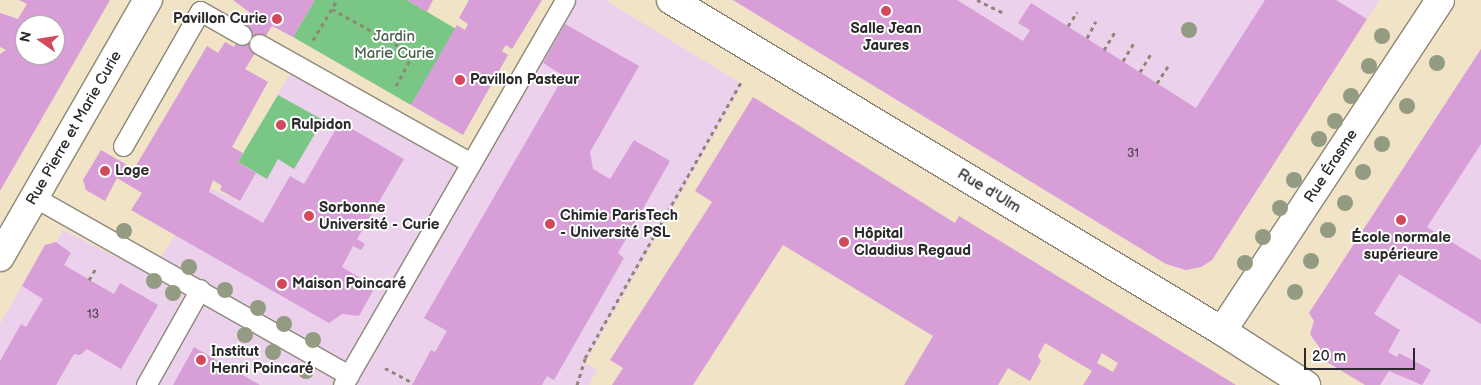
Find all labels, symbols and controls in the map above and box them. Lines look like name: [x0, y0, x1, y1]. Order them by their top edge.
marker: Salle Jean Jaures: [880, 5, 892, 17]
place label: Pavillon Curie: [173, 10, 267, 28]
marker: Pavillon Curie: [271, 13, 283, 25]
north arrow: [15, 15, 65, 65]
place label: Salle Jean Jaures: [850, 19, 922, 54]
park label: Jardin Marie Curie: [354, 27, 434, 62]
text: N: [16, 30, 35, 44]
street label: Rue Pierre et Marie Curie: [22, 48, 126, 208]
place label: Pavillon Pasteur: [470, 71, 579, 89]
marker: Pavillon Pasteur: [454, 74, 466, 86]
place label: Rulpidon: [291, 116, 351, 134]
marker: Rulpidon: [275, 119, 287, 131]
street label: Rue Érasme: [1301, 126, 1361, 206]
house number: 31: [1127, 147, 1139, 161]
place label: Loge: [115, 162, 149, 180]
marker: Loge: [99, 165, 111, 177]
street label: Rue d'Ulm: [954, 165, 1024, 217]
place label: Sorbonne Université - Curie: [319, 198, 439, 233]
place label: Chimie ParisTech - Université PSL: [560, 206, 678, 241]
marker: Sorbonne Université - Curie: [303, 210, 315, 222]
marker: École normale supérieure: [1395, 214, 1407, 226]
marker: Chimie ParisTech - Université PSL: [544, 218, 556, 230]
place label: Hôpital Claudius Regaud: [854, 224, 971, 259]
place label: École normale supérieure: [1351, 228, 1451, 263]
marker: Hôpital Claudius Regaud: [838, 236, 850, 248]
place label: Maison Poincaré: [292, 275, 406, 293]
marker: Maison Poincaré: [276, 278, 288, 290]
house number: 13: [87, 308, 99, 322]
scale bar: [1306, 338, 1417, 370]
place label: Institut Henri Poincaré: [211, 342, 313, 377]
text: 20 m: [1312, 347, 1346, 366]
marker: Institut Henri Poincaré: [195, 354, 207, 366]

